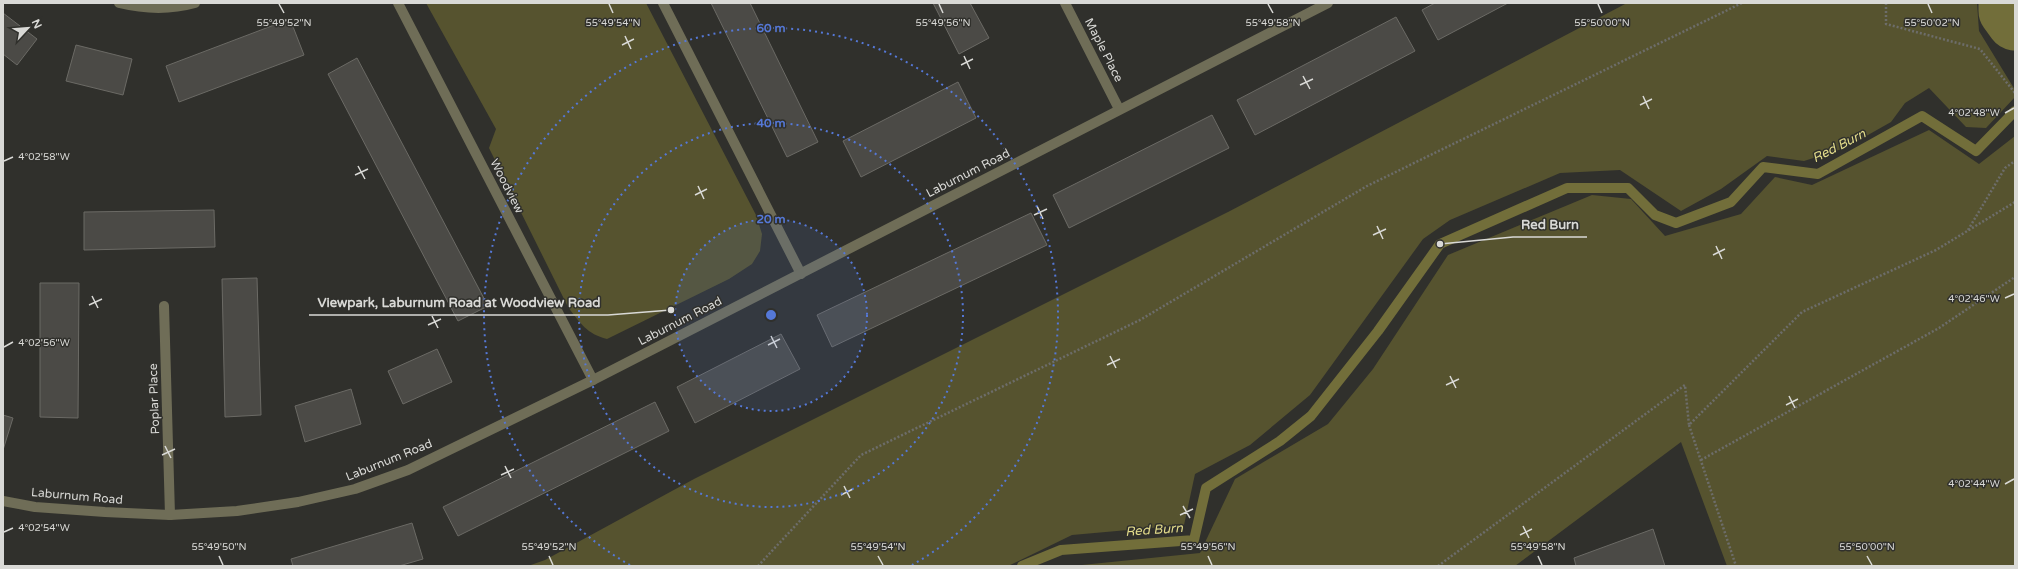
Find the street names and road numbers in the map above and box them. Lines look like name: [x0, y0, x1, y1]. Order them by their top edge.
street label: Maple Place: [1082, 16, 1126, 84]
street label: Laburnum Road: [924, 146, 1012, 200]
street label: Woodview: [487, 156, 527, 216]
street label: Laburnum Road: [636, 294, 724, 348]
street label: Poplar Place: [146, 363, 162, 435]
street label: Laburnum Road: [344, 436, 434, 484]
street label: Laburnum Road: [31, 485, 123, 507]

